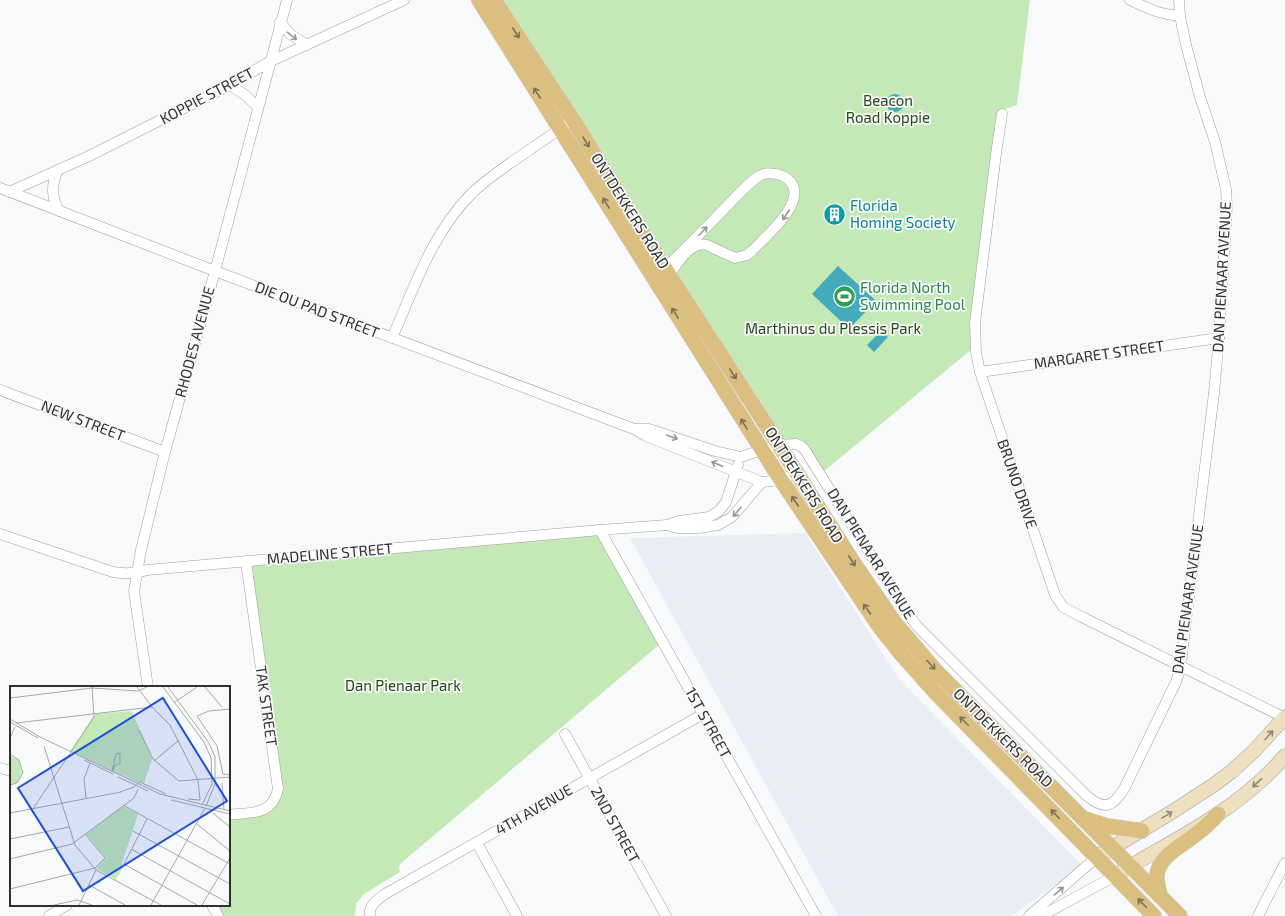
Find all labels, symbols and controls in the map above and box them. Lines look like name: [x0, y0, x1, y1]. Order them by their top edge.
one-way arrow: [511, 27, 520, 38]
one-way arrow: [287, 31, 297, 40]
street label: KOPPIE STREET: [156, 63, 257, 127]
one-way arrow: [533, 88, 541, 99]
park label: Beacon Road Koppie: [846, 91, 930, 126]
one-way arrow: [583, 136, 591, 148]
street label: ONTDEKKERS ROAD: [588, 149, 674, 272]
place label: Florida Homing Society: [850, 196, 956, 231]
one-way arrow: [602, 198, 610, 209]
street label: DAN PIENAAR AVENUE: [1208, 201, 1234, 353]
building icon: Florida Homing Society: [822, 202, 848, 228]
one-way arrow: [782, 209, 790, 220]
one-way arrow: [698, 226, 708, 236]
street label: DIE OU PAD STREET: [253, 277, 382, 341]
place label: Florida North Swimming Pool: [860, 278, 966, 313]
street label: RHODES AVENUE: [171, 284, 218, 399]
sports icon: Florida North Swimming Pool: [831, 284, 857, 310]
one-way arrow: [671, 308, 679, 319]
park label: Marthinus du Plessis Park: [745, 319, 921, 337]
street label: MARGARET STREET: [1032, 336, 1166, 372]
one-way arrow: [729, 368, 737, 379]
street label: NEW STREET: [39, 396, 128, 444]
one-way arrow: [740, 418, 749, 429]
street label: ONTDEKKERS ROAD: [762, 423, 848, 546]
one-way arrow: [665, 434, 678, 441]
street label: BRUNO DRIVE: [994, 437, 1042, 531]
one-way arrow: [712, 460, 724, 468]
street label: DAN PIENAAR AVENUE: [824, 485, 920, 622]
one-way arrow: [791, 496, 799, 507]
one-way arrow: [732, 506, 741, 517]
street label: DAN PIENAAR AVENUE: [1168, 523, 1206, 675]
street label: MADELINE STREET: [266, 538, 394, 567]
one-way arrow: [849, 555, 857, 567]
one-way arrow: [863, 604, 871, 615]
one-way arrow: [926, 659, 935, 670]
street label: TAK STREET: [252, 664, 282, 748]
park label: Dan Pienaar Park: [345, 676, 461, 694]
street label: 1ST STREET: [682, 684, 736, 761]
street label: ONTDEKKERS ROAD: [950, 684, 1057, 791]
inset map: [10, 686, 230, 906]
one-way arrow: [959, 716, 969, 726]
one-way arrow: [1264, 730, 1273, 740]
one-way arrow: [1252, 778, 1262, 788]
street label: 4TH AVENUE: [492, 780, 575, 838]
street label: 2ND STREET: [588, 783, 644, 866]
one-way arrow: [1050, 809, 1060, 819]
one-way arrow: [1161, 811, 1172, 819]
one-way arrow: [1053, 886, 1064, 895]
one-way arrow: [1137, 898, 1147, 908]

